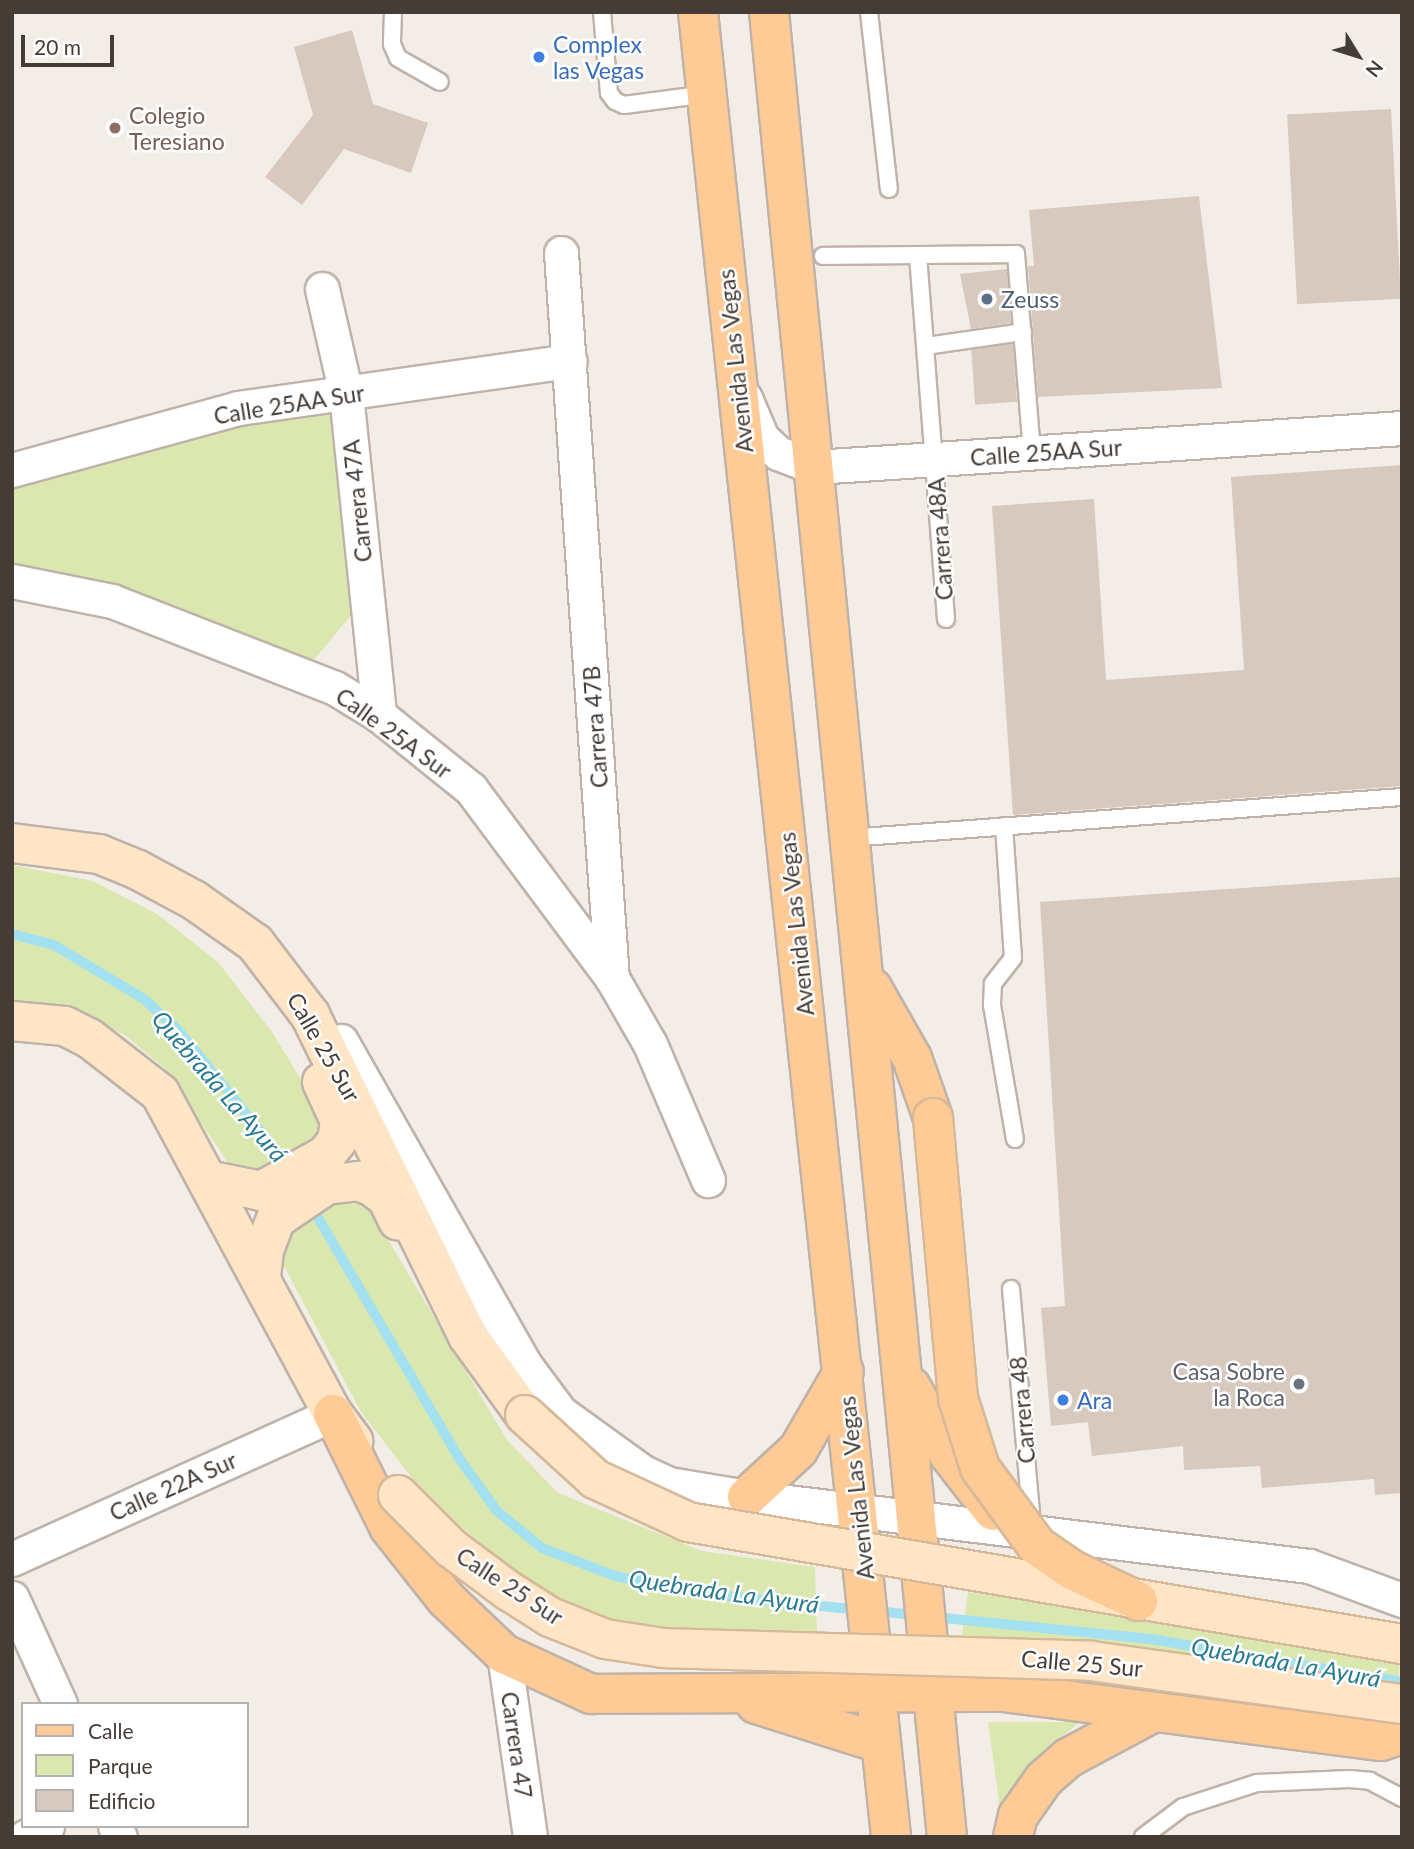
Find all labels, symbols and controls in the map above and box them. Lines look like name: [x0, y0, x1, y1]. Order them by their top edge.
scale bar: [24, 21, 117, 65]
north arrow: [1323, 21, 1393, 91]
place label: Complex las Vegas: [553, 30, 645, 84]
text: 20 m: [34, 34, 81, 59]
marker: Complex las Vegas: [531, 49, 547, 65]
text: N: [1361, 56, 1389, 82]
place label: Colegio Teresiano: [129, 101, 225, 155]
marker: Colegio Teresiano: [107, 120, 123, 136]
street label: Avenida Las Vegas: [712, 267, 758, 455]
place label: Zeuss: [1001, 285, 1059, 313]
marker: Zeuss: [979, 291, 995, 307]
street label: Calle 25AA Sur: [211, 378, 367, 430]
street label: Calle 25AA Sur: [969, 433, 1123, 471]
street label: Carrera 47A: [337, 438, 377, 564]
street label: Carrera 48A: [922, 477, 958, 601]
street label: Carrera 47B: [577, 665, 613, 789]
street label: Calle 25A Sur: [330, 681, 458, 785]
street label: Avenida Las Vegas: [773, 830, 819, 1018]
street label: Calle 25 Sur: [282, 987, 366, 1107]
water label: Quebrada La Ayurá: [146, 1004, 294, 1168]
street label: Carrera 48: [1004, 1355, 1040, 1465]
place label: Casa Sobre la Roca: [1173, 1357, 1285, 1411]
marker: Casa Sobre la Roca: [1291, 1376, 1307, 1392]
place label: Ara: [1077, 1386, 1112, 1414]
marker: Ara: [1055, 1392, 1071, 1408]
street label: Avenida Las Vegas: [833, 1394, 879, 1582]
street label: Calle 22A Sur: [105, 1445, 241, 1527]
street label: Calle 25 Sur: [451, 1541, 569, 1631]
water label: Quebrada La Ayurá: [627, 1563, 821, 1619]
water label: Quebrada La Ayurá: [1189, 1631, 1383, 1693]
street label: Calle 25 Sur: [1020, 1644, 1144, 1682]
street label: Carrera 47: [496, 1690, 538, 1800]
legend: [21, 1702, 248, 1828]
text: Calle: [88, 1718, 133, 1743]
text: Parque: [88, 1753, 153, 1778]
text: Edificio: [88, 1788, 155, 1813]

